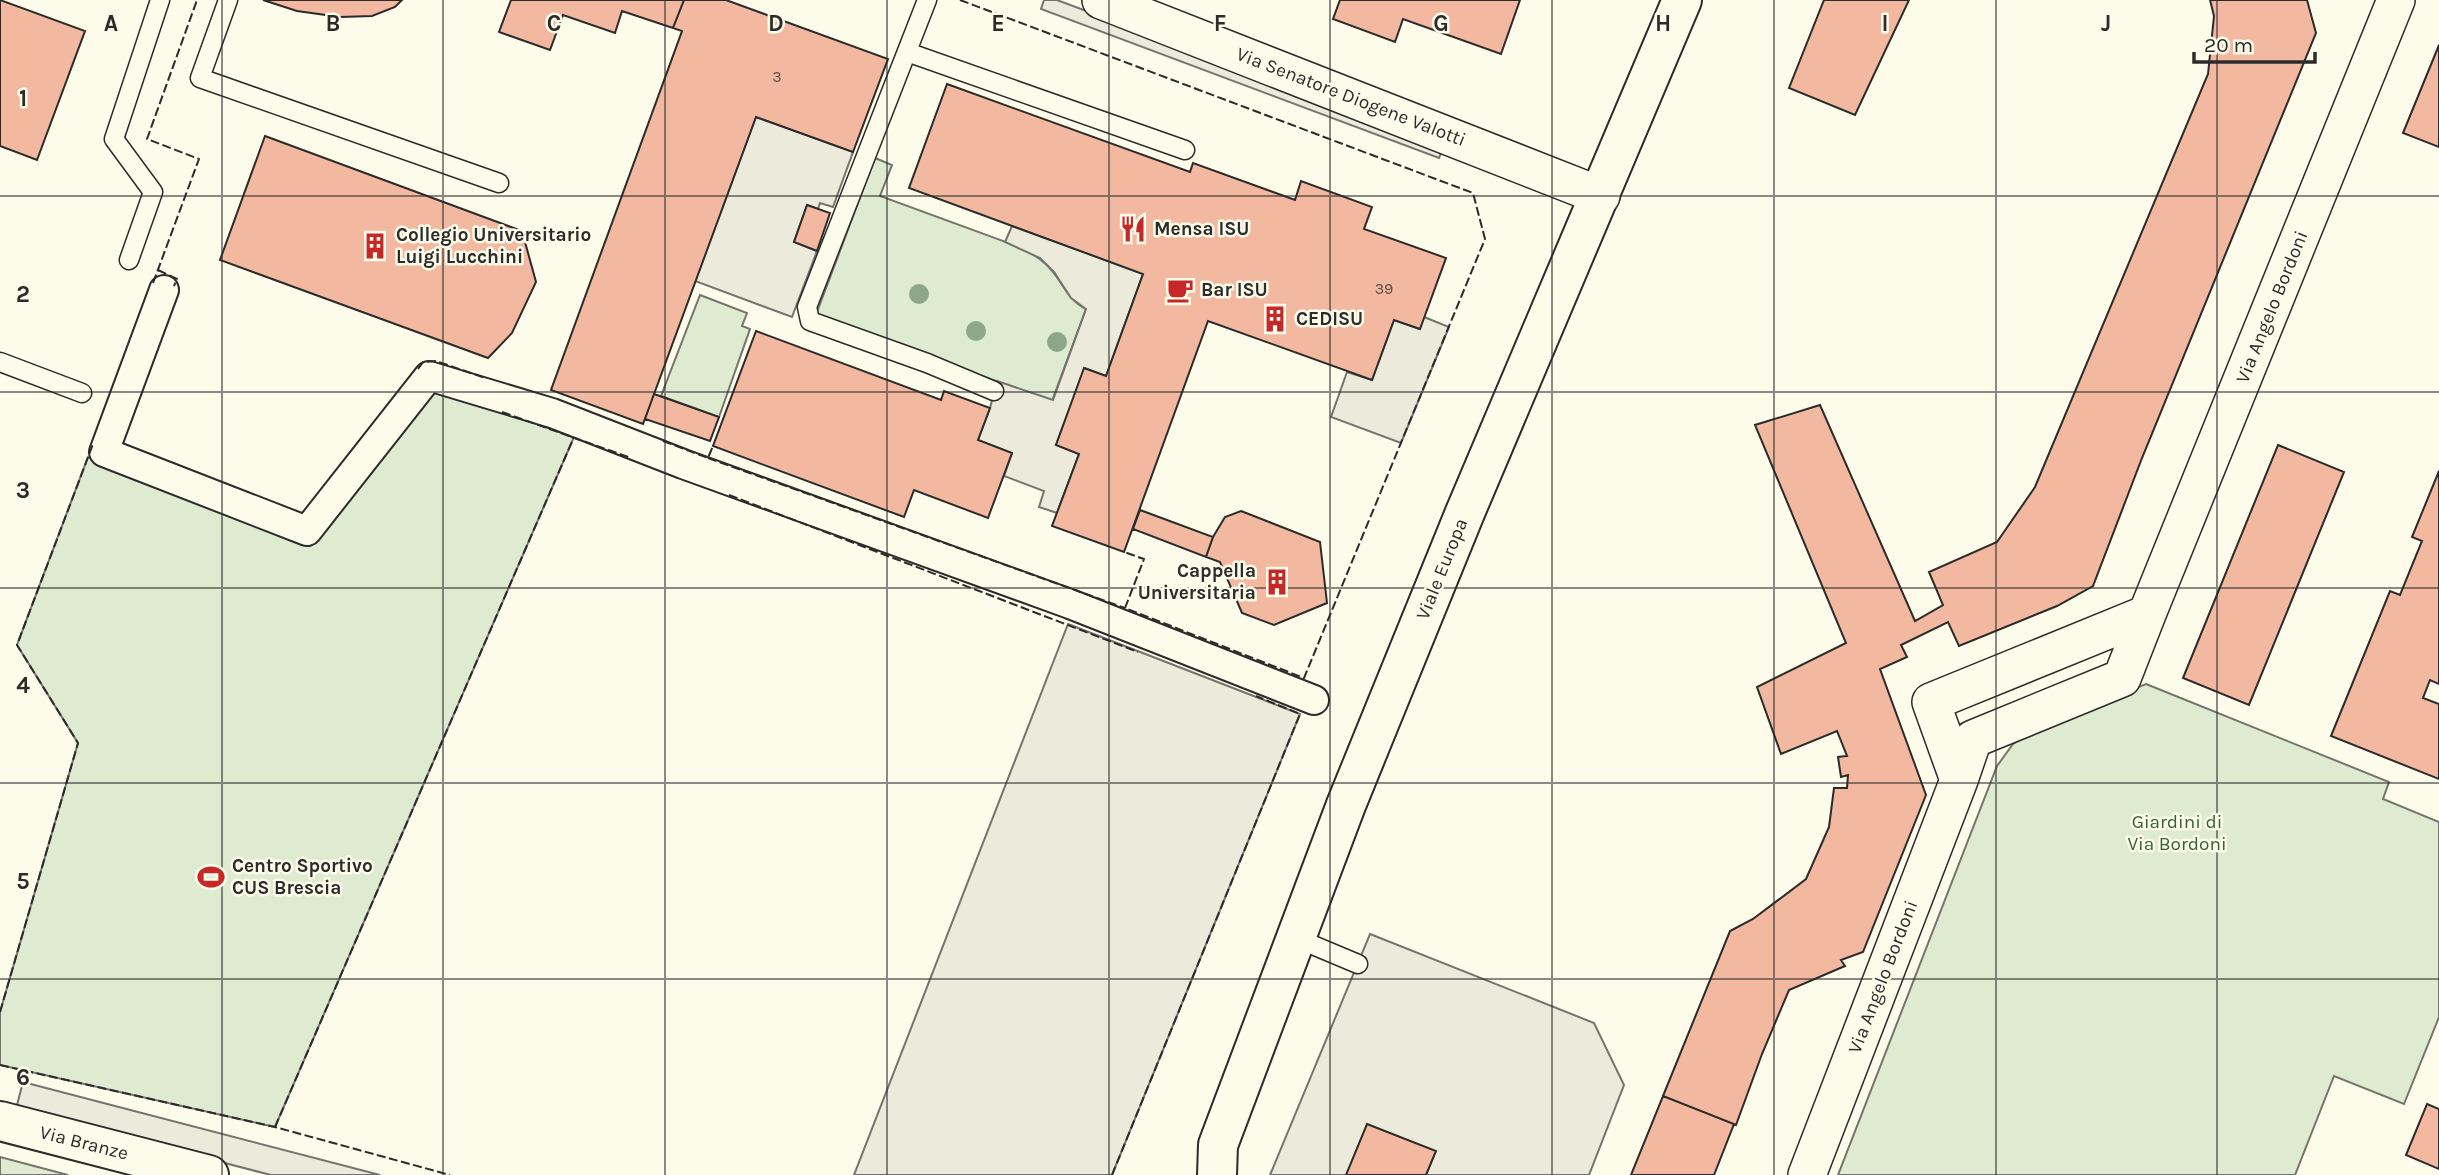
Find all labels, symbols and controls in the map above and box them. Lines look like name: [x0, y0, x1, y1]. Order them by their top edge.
text: A: [104, 10, 118, 37]
text: B: [326, 10, 340, 37]
text: C: [547, 10, 561, 37]
text: D: [768, 10, 784, 37]
text: E: [991, 10, 1005, 37]
text: F: [1214, 10, 1226, 37]
text: G: [1433, 10, 1449, 37]
text: H: [1655, 10, 1671, 37]
text: I: [1881, 10, 1889, 37]
text: J: [2101, 10, 2111, 37]
scale bar: [2194, 21, 2315, 65]
text: 20 m: [2204, 33, 2253, 57]
street label: Via Senatore Diogene Valotti: [1233, 43, 1469, 151]
house number: 3: [772, 67, 782, 86]
text: 1: [19, 85, 27, 112]
restaurant icon: Mensa ISU: [1118, 214, 1148, 244]
place label: Mensa ISU: [1154, 218, 1249, 240]
place label: Collegio Universitario Luigi Lucchini: [396, 224, 591, 268]
street label: Via Angelo Bordoni: [2231, 228, 2313, 386]
building icon: Collegio Universitario Luigi Lucchini: [360, 231, 390, 261]
cafe icon: Bar ISU: [1165, 275, 1195, 305]
place label: Bar ISU: [1201, 279, 1268, 301]
house number: 39: [1375, 279, 1393, 298]
text: 2: [16, 281, 30, 308]
building icon: CEDISU: [1260, 304, 1290, 334]
place label: CEDISU: [1296, 308, 1363, 330]
text: 3: [16, 477, 30, 504]
street label: Viale Europa: [1412, 515, 1472, 623]
place label: Cappella Universitaria: [1138, 560, 1256, 604]
building icon: Cappella Universitaria: [1262, 567, 1292, 597]
text: 4: [16, 672, 30, 699]
park label: Giardini di Via Bordoni: [2127, 811, 2227, 855]
place label: Centro Sportivo CUS Brescia: [232, 855, 373, 899]
sports icon: Centro Sportivo CUS Brescia: [196, 862, 226, 892]
text: 5: [16, 868, 30, 895]
street label: Via Angelo Bordoni: [1844, 897, 1922, 1057]
text: 6: [16, 1064, 30, 1091]
street label: Via Branze: [37, 1121, 131, 1165]

